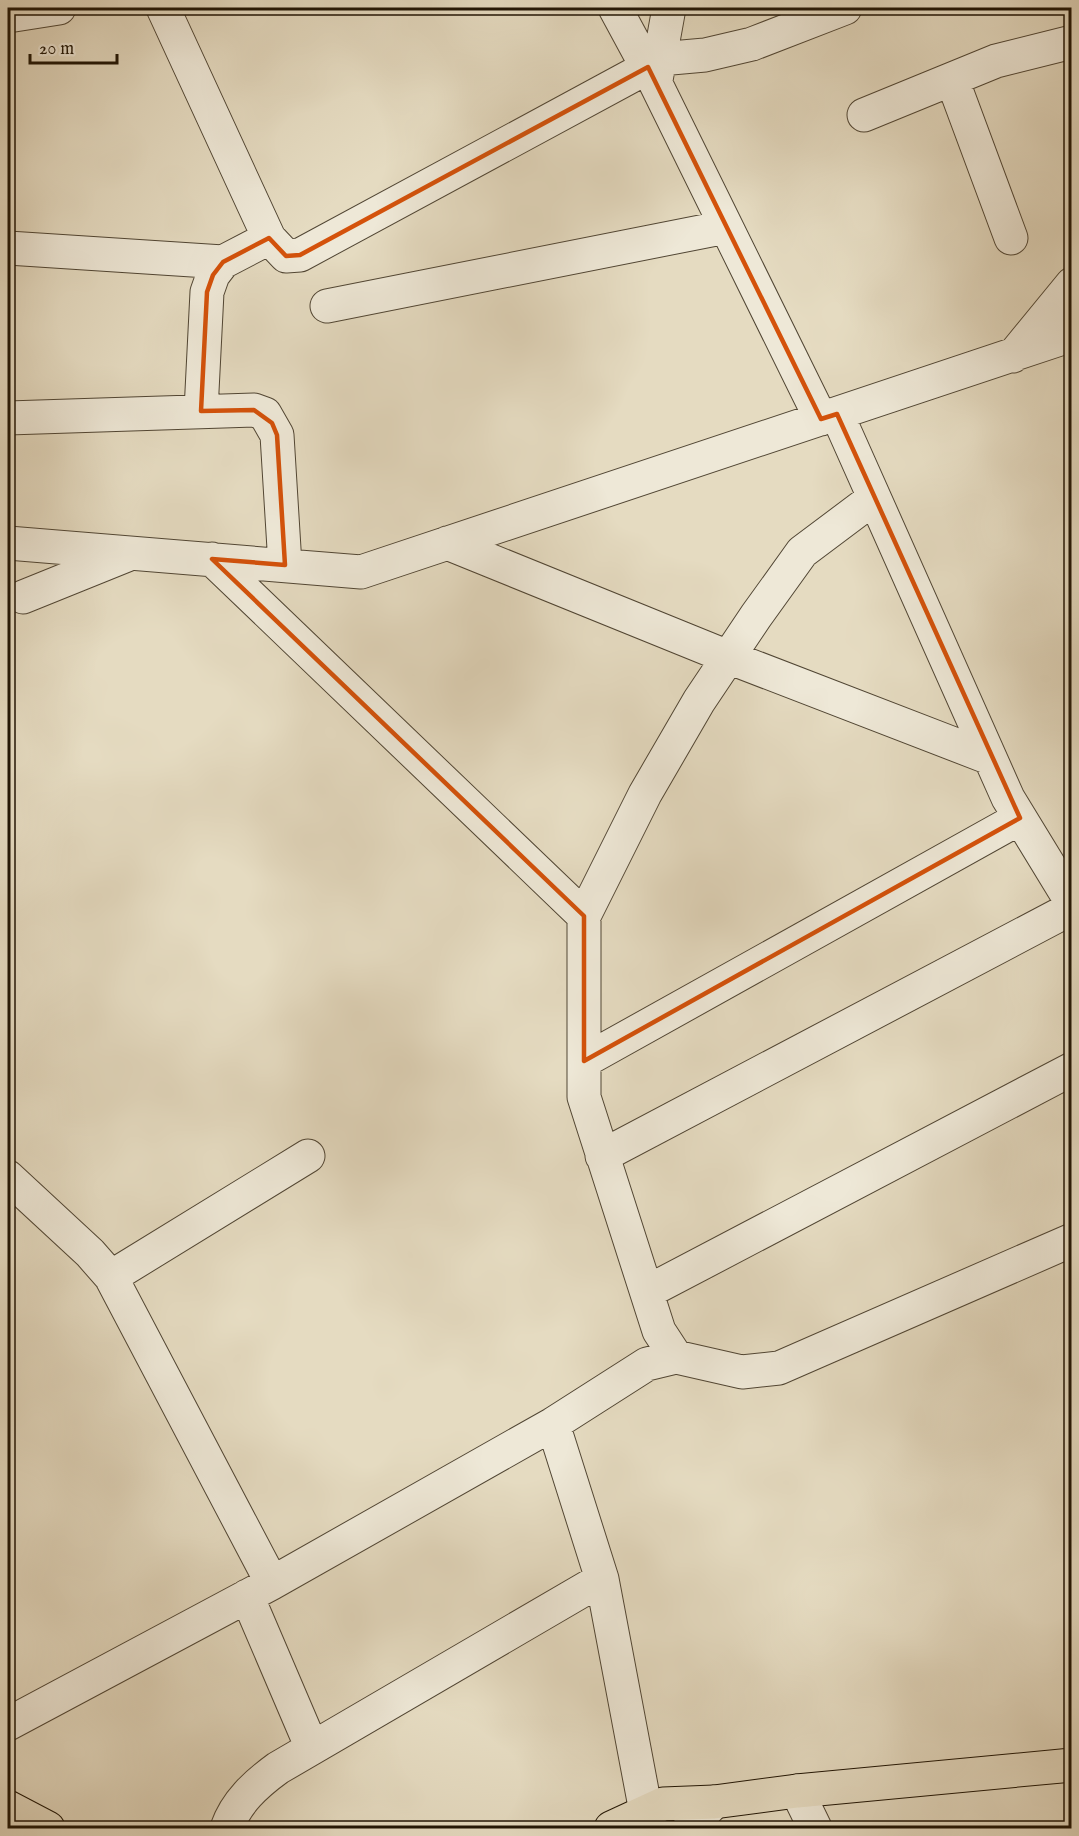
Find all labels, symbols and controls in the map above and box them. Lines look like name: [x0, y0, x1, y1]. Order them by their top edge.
scale bar: [30, 27, 117, 65]
text: 20 m: [39, 38, 74, 61]

